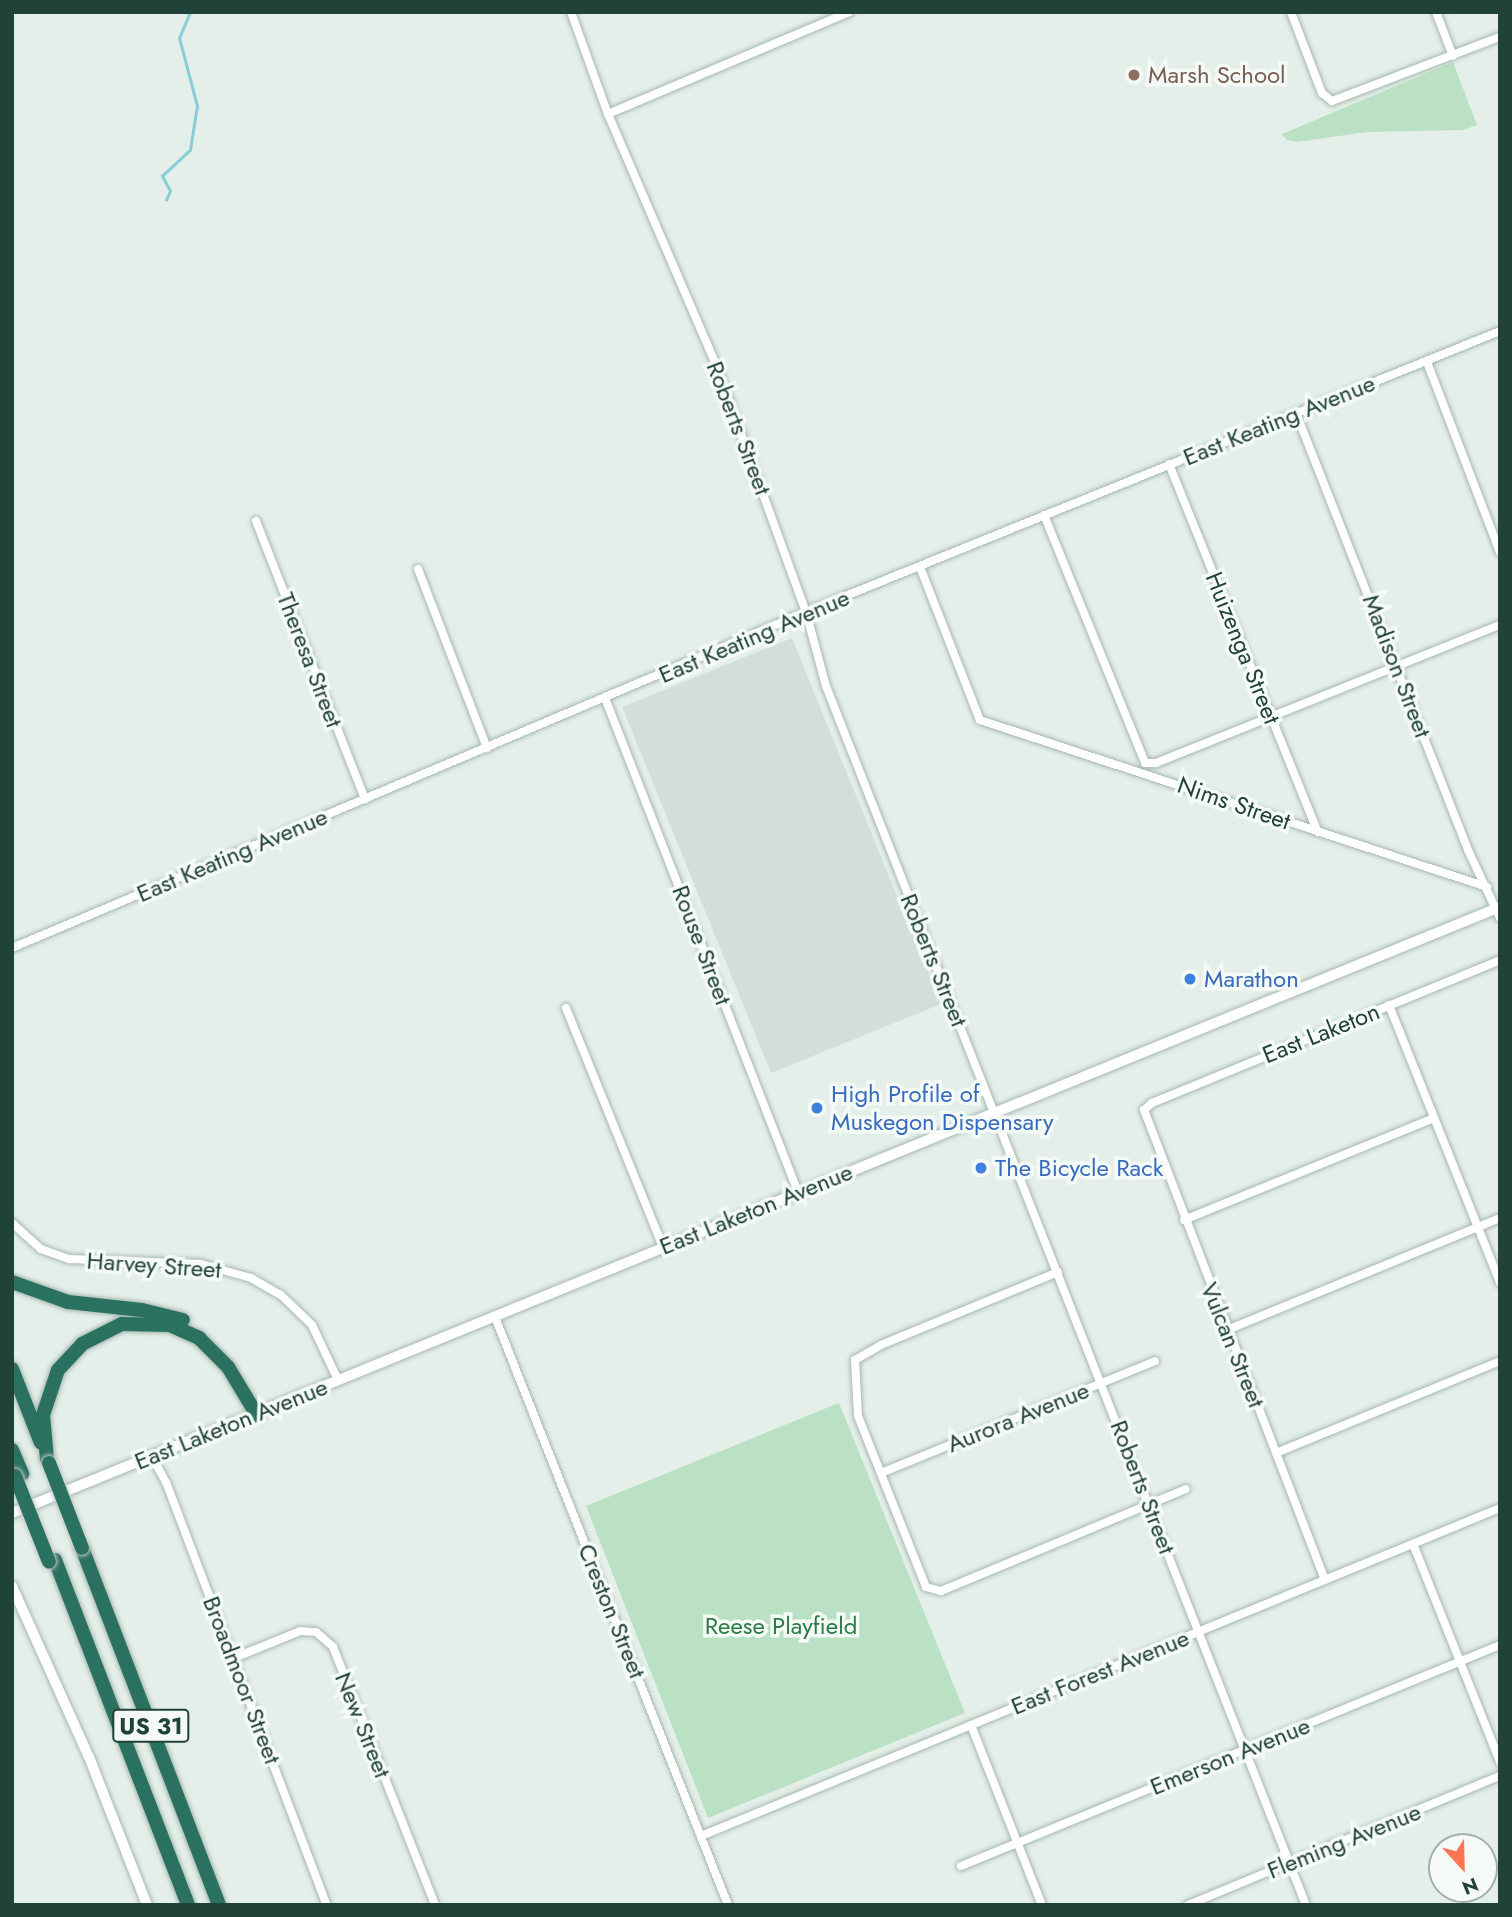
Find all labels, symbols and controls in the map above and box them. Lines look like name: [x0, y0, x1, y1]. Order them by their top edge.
place label: Marsh School: [1148, 61, 1286, 89]
marker: Marsh School: [1126, 67, 1142, 83]
street label: Roberts Street: [700, 357, 778, 499]
street label: East Keating Avenue: [1179, 368, 1379, 472]
street label: Huizenga Street: [1199, 568, 1287, 728]
street label: East Keating Avenue: [654, 583, 854, 689]
street label: Theresa Street: [271, 589, 349, 731]
street label: Madison Street: [1357, 590, 1437, 742]
street label: Nims Street: [1174, 770, 1294, 836]
street label: East Keating Avenue: [132, 802, 332, 908]
street label: Rouse Street: [666, 881, 738, 1009]
street label: Roberts Street: [894, 889, 974, 1031]
place label: Marathon: [1204, 965, 1299, 993]
marker: Marathon: [1182, 971, 1198, 987]
street label: East Laketon: [1258, 996, 1384, 1070]
place label: High Profile of Muskegon Dispensary: [831, 1080, 1053, 1136]
marker: High Profile of Muskegon Dispensary: [809, 1100, 825, 1116]
place label: The Bicycle Rack: [995, 1154, 1163, 1182]
street label: East Laketon Avenue: [655, 1157, 857, 1261]
marker: The Bicycle Rack: [973, 1160, 989, 1176]
street label: Harvey Street: [86, 1246, 222, 1284]
street label: Vulcan Street: [1195, 1278, 1271, 1412]
street label: East Laketon Avenue: [130, 1372, 332, 1476]
street label: Aurora Avenue: [943, 1375, 1093, 1459]
street label: Roberts Street: [1104, 1416, 1182, 1558]
street label: Creston Street: [572, 1540, 652, 1682]
street label: Broadmoor Street: [197, 1592, 287, 1768]
park label: Reese Playfield: [705, 1612, 857, 1640]
street label: East Forest Avenue: [1007, 1623, 1193, 1721]
street label: New Street: [329, 1668, 397, 1782]
road number: US 31: [111, 1707, 191, 1746]
street label: Emerson Avenue: [1146, 1711, 1314, 1801]
street label: Fleming Avenue: [1263, 1797, 1425, 1885]
north arrow: [1428, 1833, 1498, 1903]
text: N: [1458, 1871, 1482, 1901]

